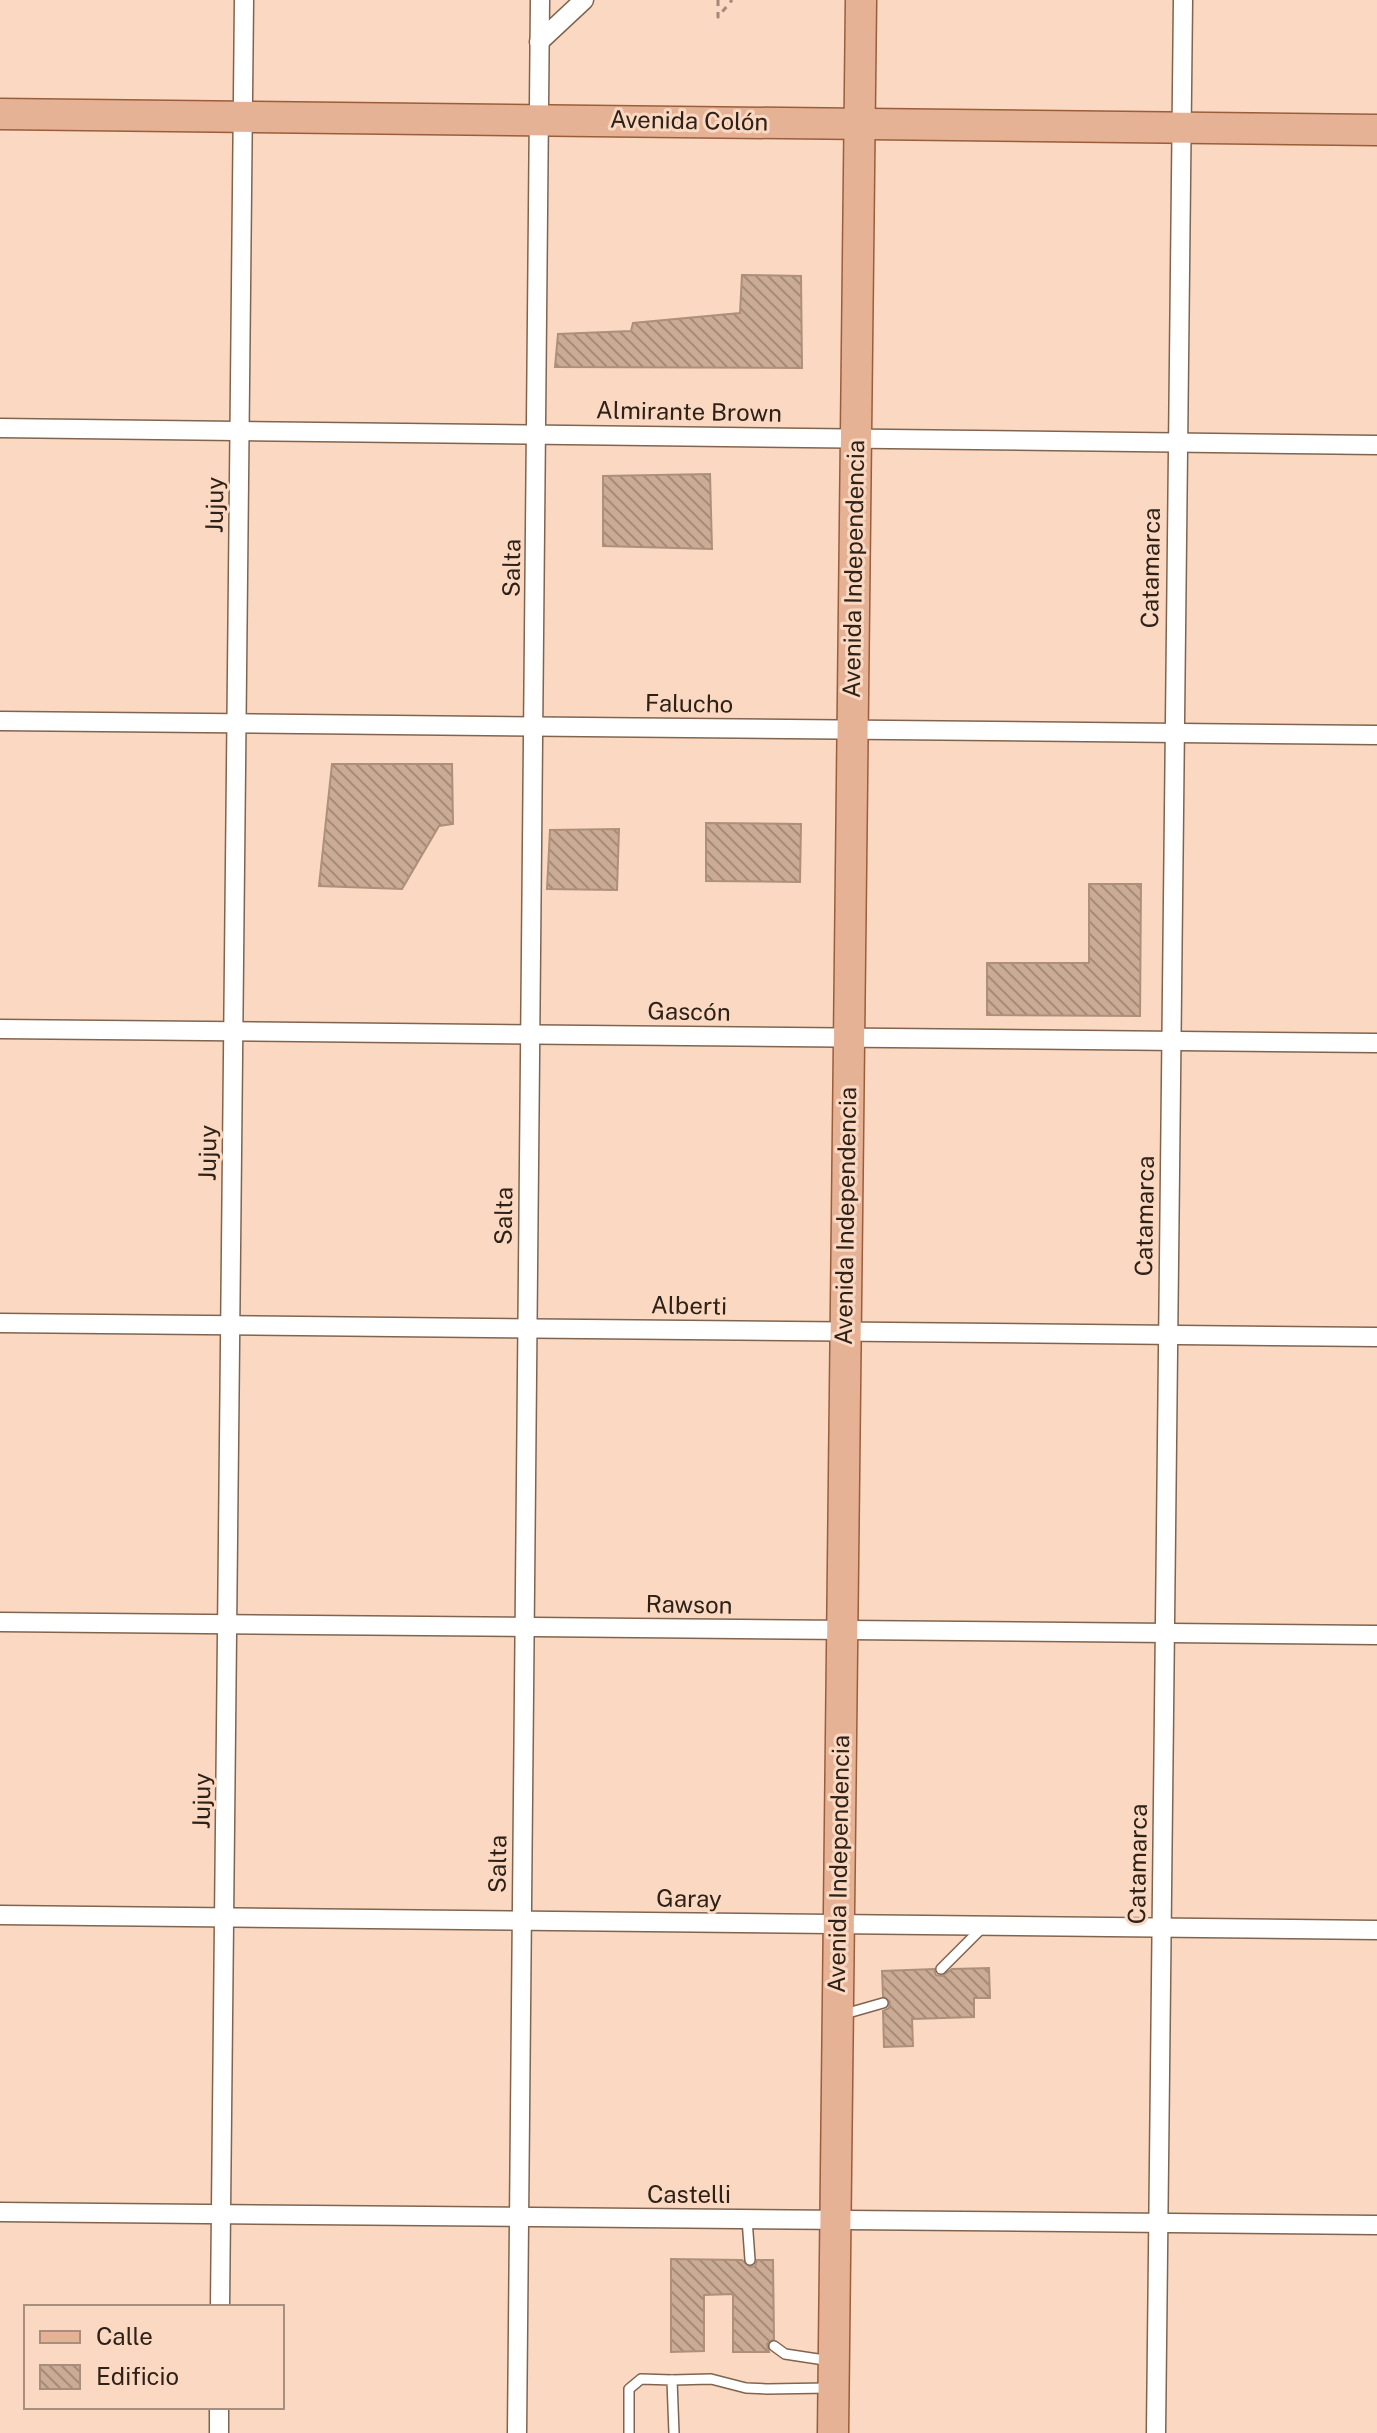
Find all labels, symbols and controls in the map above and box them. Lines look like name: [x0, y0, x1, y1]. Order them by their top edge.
street label: Avenida Colón: [610, 105, 768, 135]
street label: Almirante Brown: [596, 395, 782, 427]
street label: Avenida Independencia: [837, 440, 869, 698]
street label: Jujuy: [200, 476, 228, 533]
street label: Catamarca: [1135, 507, 1165, 629]
street label: Salta: [496, 539, 526, 597]
street label: Falucho: [645, 688, 733, 718]
street label: Gascón: [647, 996, 731, 1026]
street label: Avenida Independencia: [829, 1087, 861, 1345]
street label: Jujuy: [193, 1124, 221, 1181]
street label: Catamarca: [1129, 1155, 1159, 1277]
street label: Salta: [488, 1187, 518, 1245]
street label: Alberti: [651, 1290, 727, 1320]
street label: Rawson: [645, 1589, 733, 1619]
street label: Avenida Independencia: [822, 1735, 854, 1993]
street label: Jujuy: [187, 1772, 215, 1829]
street label: Catamarca: [1122, 1803, 1152, 1925]
street label: Salta: [482, 1835, 512, 1893]
street label: Garay: [656, 1883, 722, 1913]
street label: Castelli: [647, 2180, 731, 2208]
legend: [24, 2305, 284, 2409]
text: Calle: [96, 2322, 153, 2350]
text: Edificio: [96, 2362, 179, 2390]

